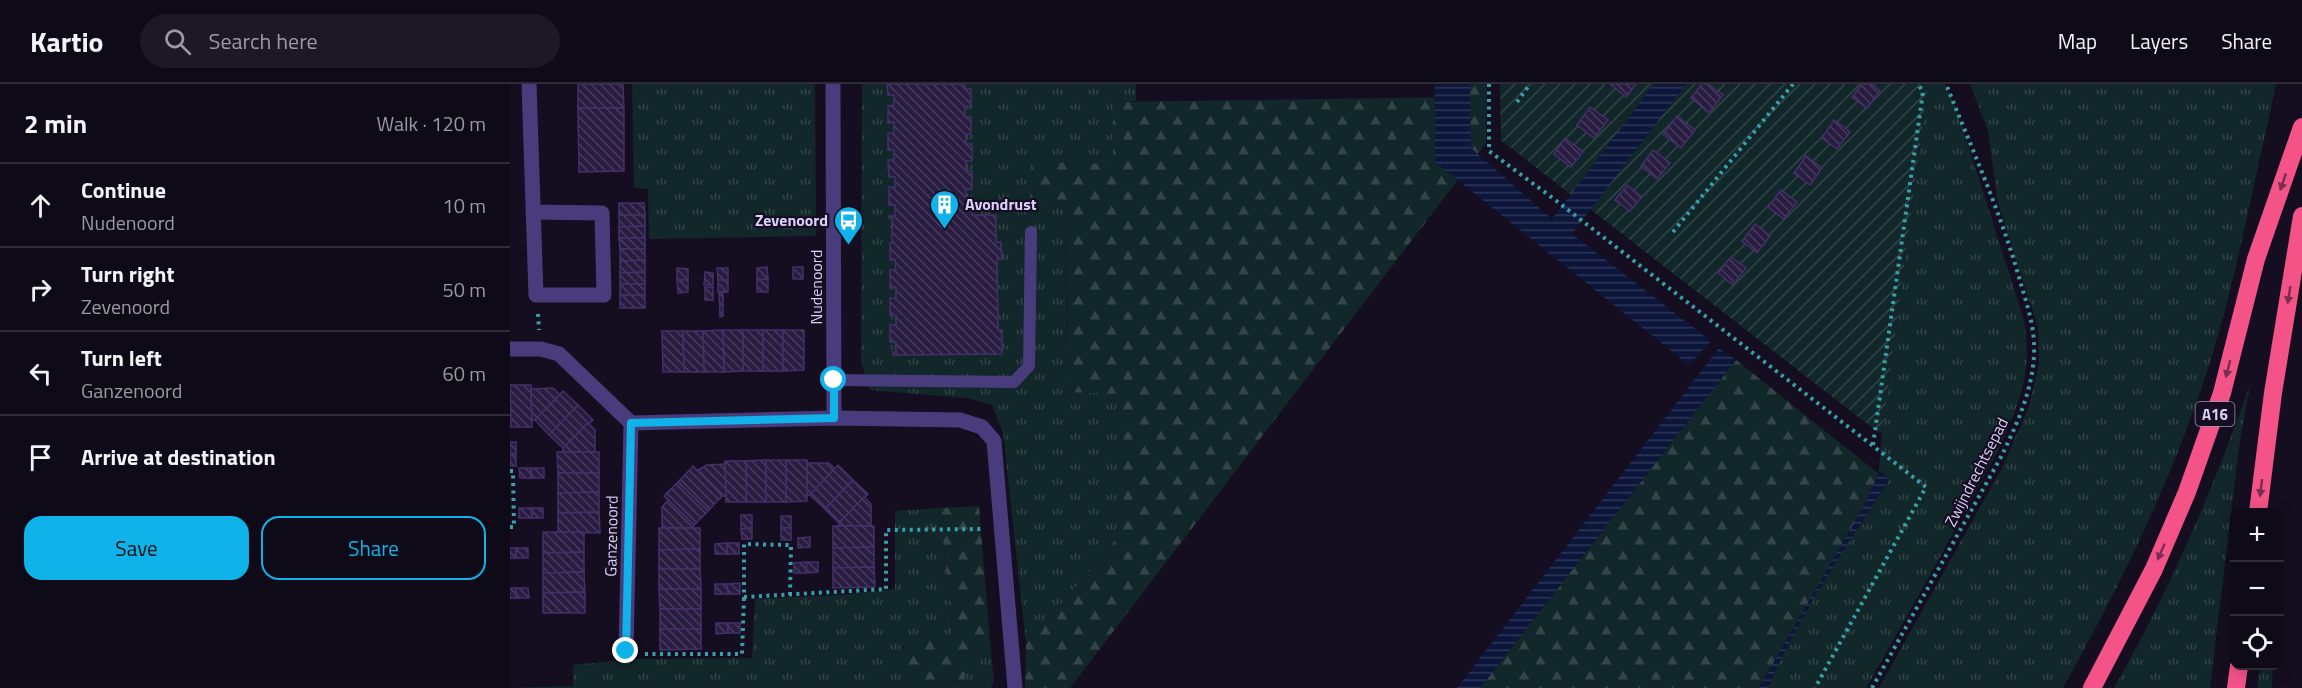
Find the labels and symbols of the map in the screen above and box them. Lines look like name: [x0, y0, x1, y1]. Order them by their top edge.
one-way arrow: [2277, 173, 2287, 191]
building icon: Avondrust: [928, 188, 960, 230]
place label: Avondrust: [965, 192, 1037, 216]
bus stop icon: Zevenoord: [833, 204, 865, 246]
place label: Zevenoord: [755, 208, 828, 232]
street label: Nudenoord: [804, 249, 828, 325]
one-way arrow: [2284, 285, 2293, 304]
one-way arrow: [2223, 360, 2232, 378]
route start: [820, 366, 846, 392]
road number: A16: [2196, 402, 2234, 426]
street label: Zwijndrechtsepad: [1938, 413, 2014, 531]
one-way arrow: [2256, 478, 2266, 497]
street label: Ganzenoord: [598, 495, 624, 577]
one-way arrow: [2156, 543, 2166, 561]
route end: [612, 637, 638, 663]

